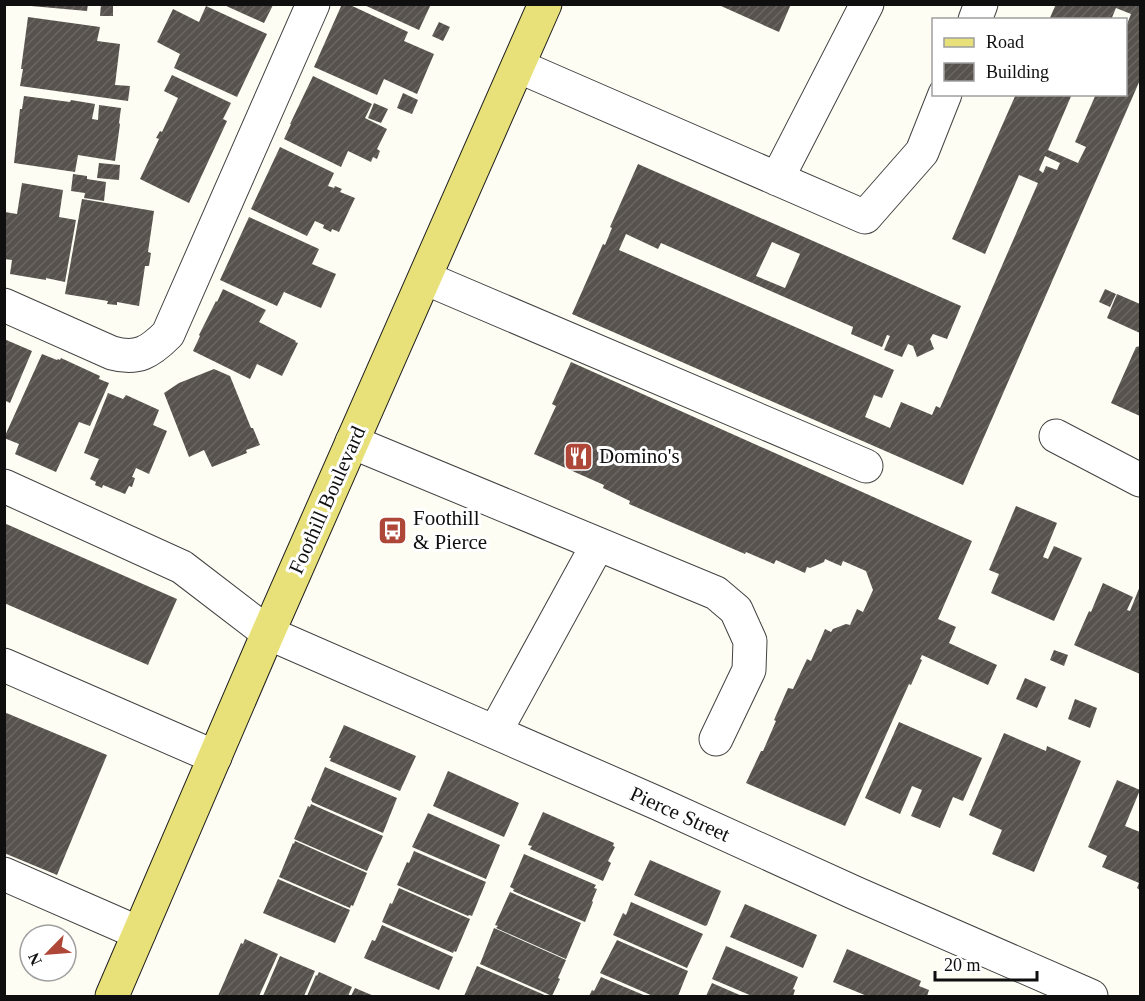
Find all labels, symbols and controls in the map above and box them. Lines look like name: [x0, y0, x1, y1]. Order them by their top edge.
legend: [932, 18, 1127, 96]
text: Road: [986, 32, 1024, 52]
text: Building: [986, 62, 1049, 82]
street label: Foothill Boulevard: [284, 422, 371, 578]
restaurant icon: Domino's: [562, 440, 594, 472]
place label: Domino's: [599, 444, 680, 468]
place label: Foothill & Pierce: [413, 506, 487, 554]
bus stop icon: Foothill & Pierce: [376, 514, 408, 546]
street label: Pierce Street: [626, 781, 734, 847]
north arrow: [18, 923, 78, 983]
scale bar: [935, 944, 1037, 982]
text: N: [25, 950, 45, 968]
text: 20 m: [944, 955, 981, 975]

